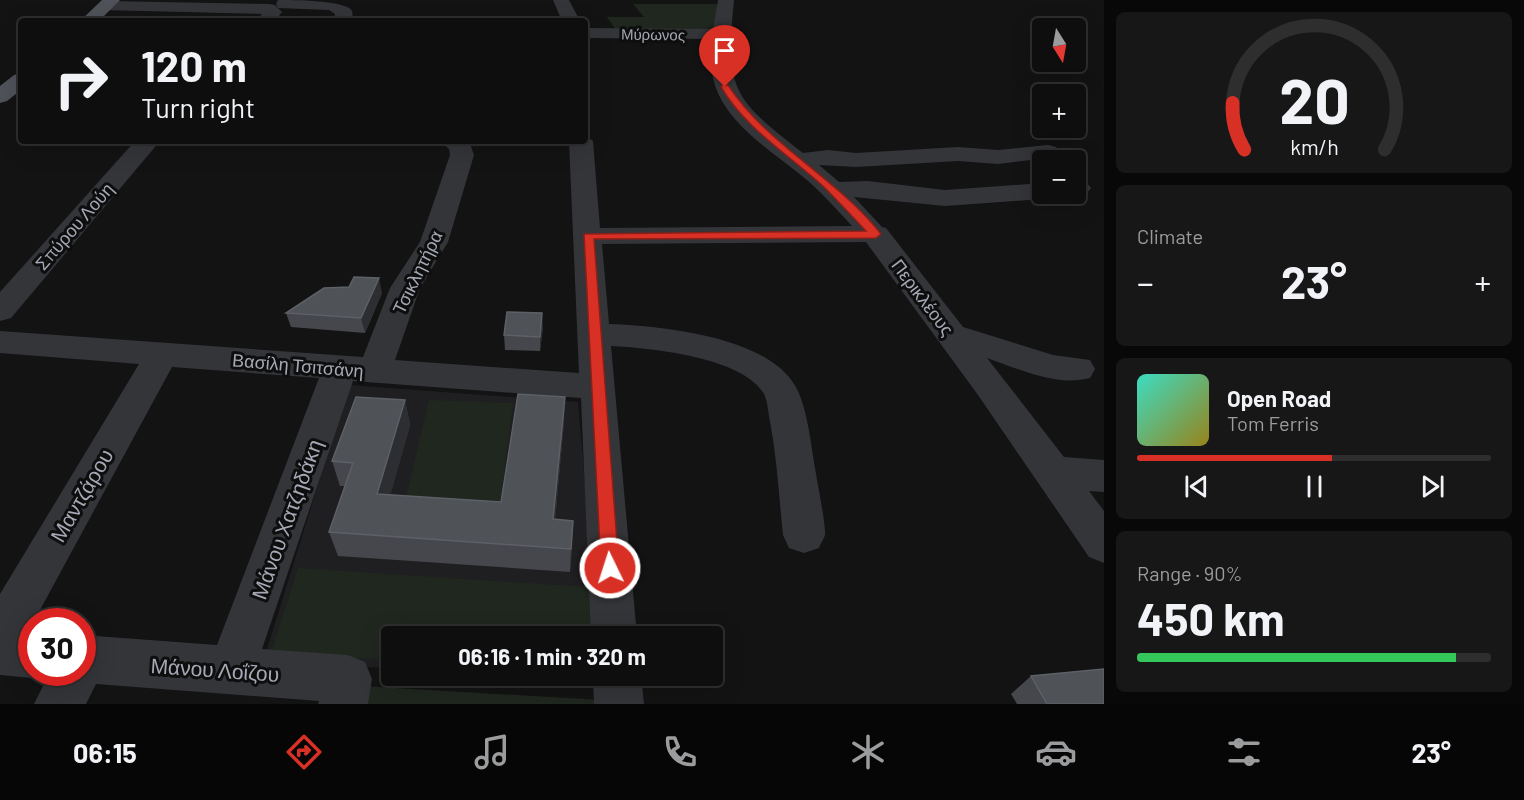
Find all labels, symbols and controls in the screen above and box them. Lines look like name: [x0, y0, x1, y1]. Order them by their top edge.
north arrow: [1032, 18, 1086, 72]
map controls: [1032, 18, 1086, 204]
street label: Μύρωνος: [621, 24, 685, 44]
pin: [699, 25, 750, 87]
icon: arrive: [708, 34, 741, 67]
text: 120 m: [141, 40, 247, 90]
icon: right: [42, 42, 120, 120]
text: 20: [1279, 62, 1349, 136]
button: +: [1032, 84, 1086, 138]
text: Turn right: [141, 91, 255, 123]
text: km/h: [1290, 134, 1338, 159]
button: −: [1032, 150, 1086, 204]
street label: Σπύρου Λούη: [30, 178, 118, 274]
text: Climate: [1137, 224, 1203, 248]
street label: Τσικλητήρα: [387, 227, 447, 317]
text: 23°: [1281, 254, 1347, 308]
street label: Περικλέους: [887, 255, 959, 340]
text: −: [1137, 262, 1154, 302]
text: +: [1474, 262, 1491, 302]
street label: Βασίλη Τσιτσάνη: [231, 348, 365, 382]
text: Open Road: [1227, 385, 1331, 411]
text: Tom Ferris: [1227, 411, 1319, 435]
street label: Μάνου Χατζηδάκη: [245, 436, 327, 602]
street label: Μαντζάρου: [44, 444, 118, 546]
icon: previous: [1180, 470, 1213, 503]
icon: pause: [1298, 470, 1331, 503]
icon: next: [1416, 470, 1449, 503]
position arrow: [578, 536, 642, 600]
text: Range · 90%: [1137, 561, 1242, 585]
text: 450 km: [1137, 591, 1285, 645]
speed limit sign: 30: [18, 608, 96, 686]
text: 06:16 · 1 min · 320 m: [458, 643, 646, 669]
street label: Μάνου Λοΐζου: [150, 652, 280, 686]
icon: directions: [283, 731, 325, 773]
icon: music: [471, 731, 513, 773]
icon: phone: [659, 731, 701, 773]
icon: climate: [847, 731, 889, 773]
icon: car: [1035, 731, 1077, 773]
icon: filters: [1223, 731, 1265, 773]
text: 06:15: [73, 736, 137, 768]
text: 23°: [1411, 736, 1451, 768]

